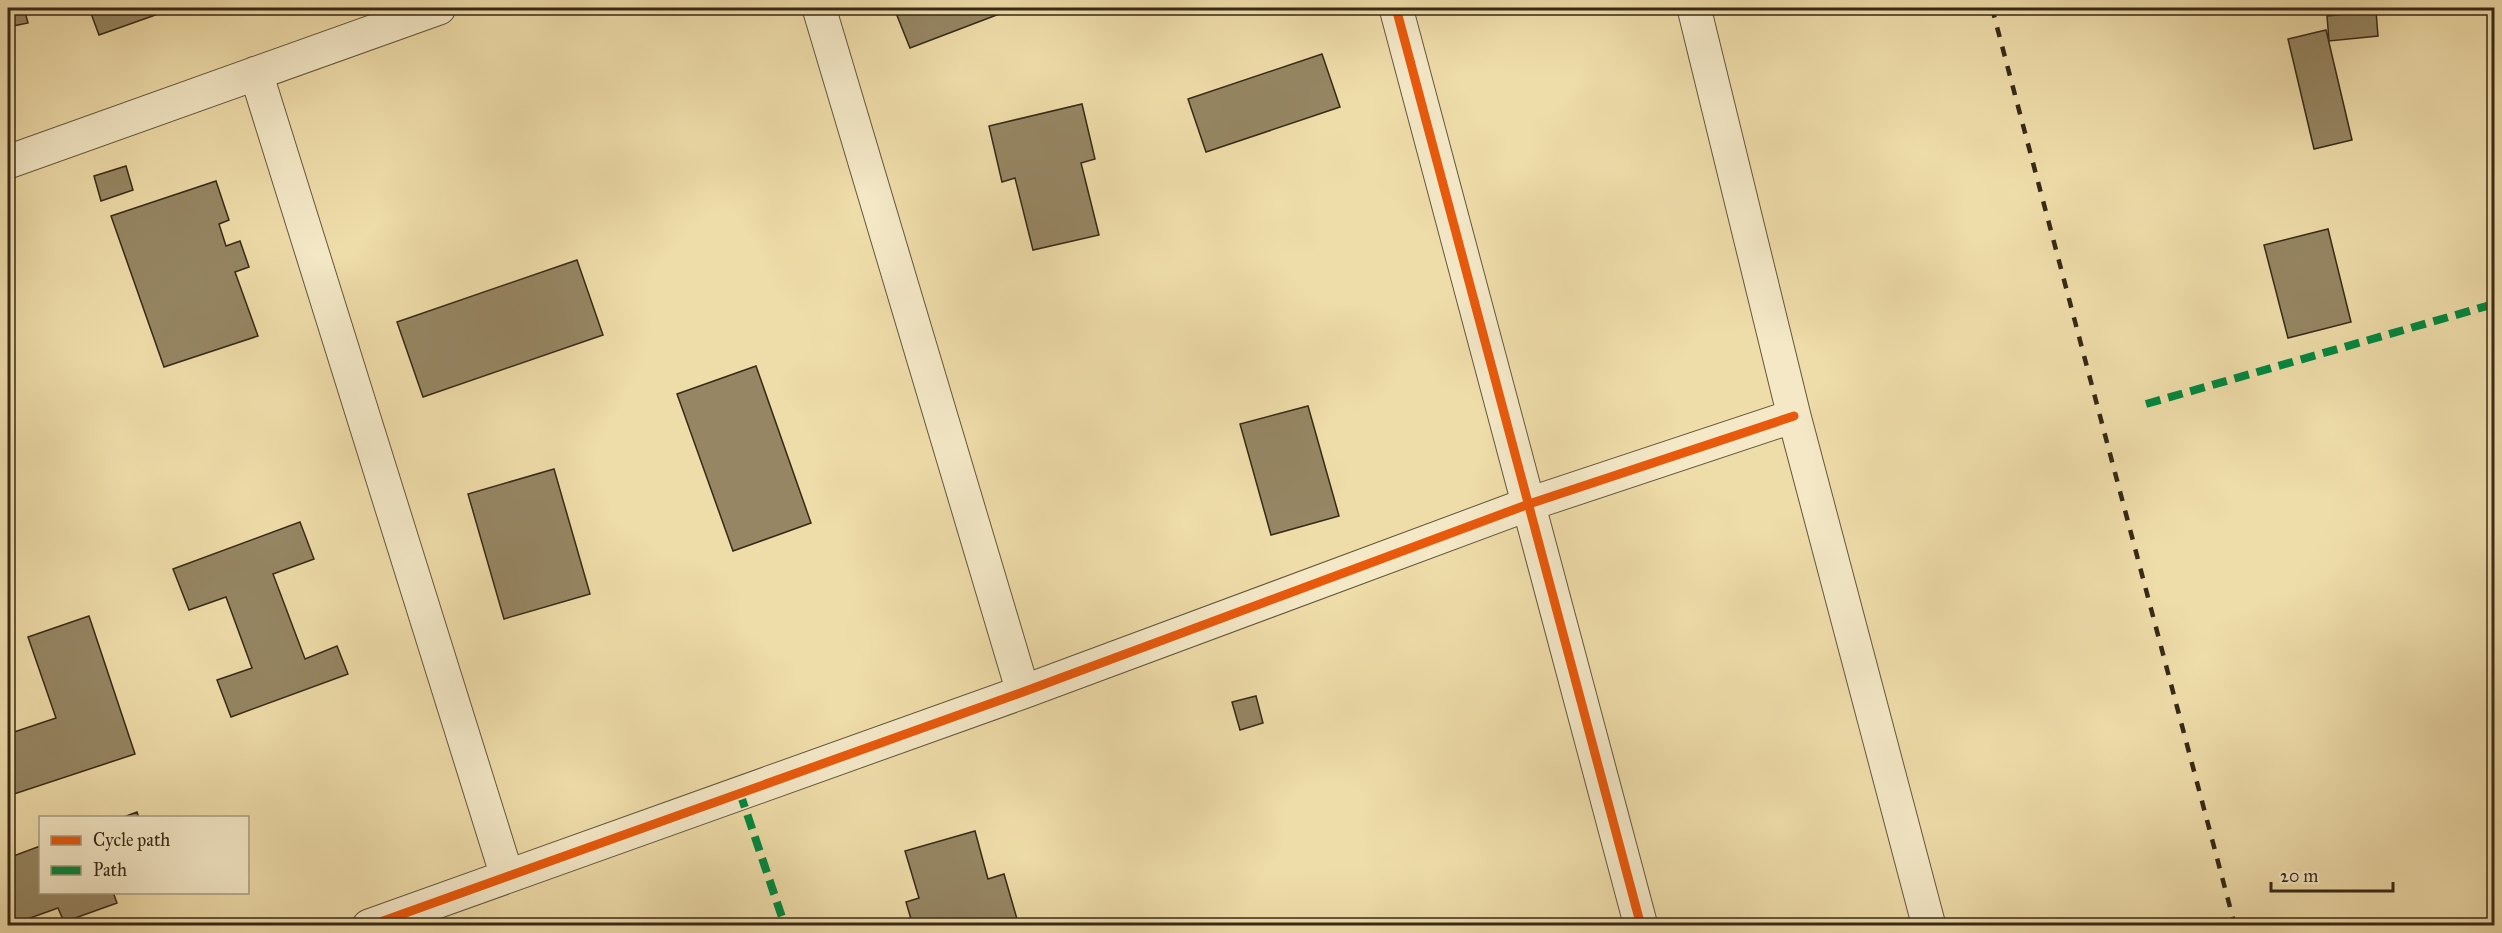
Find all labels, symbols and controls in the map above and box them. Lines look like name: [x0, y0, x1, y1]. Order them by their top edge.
legend: [39, 816, 249, 894]
text: Cycle path: [93, 829, 170, 851]
scale bar: [2271, 855, 2392, 893]
text: Path: [93, 859, 127, 881]
text: 20 m: [2280, 865, 2318, 887]

